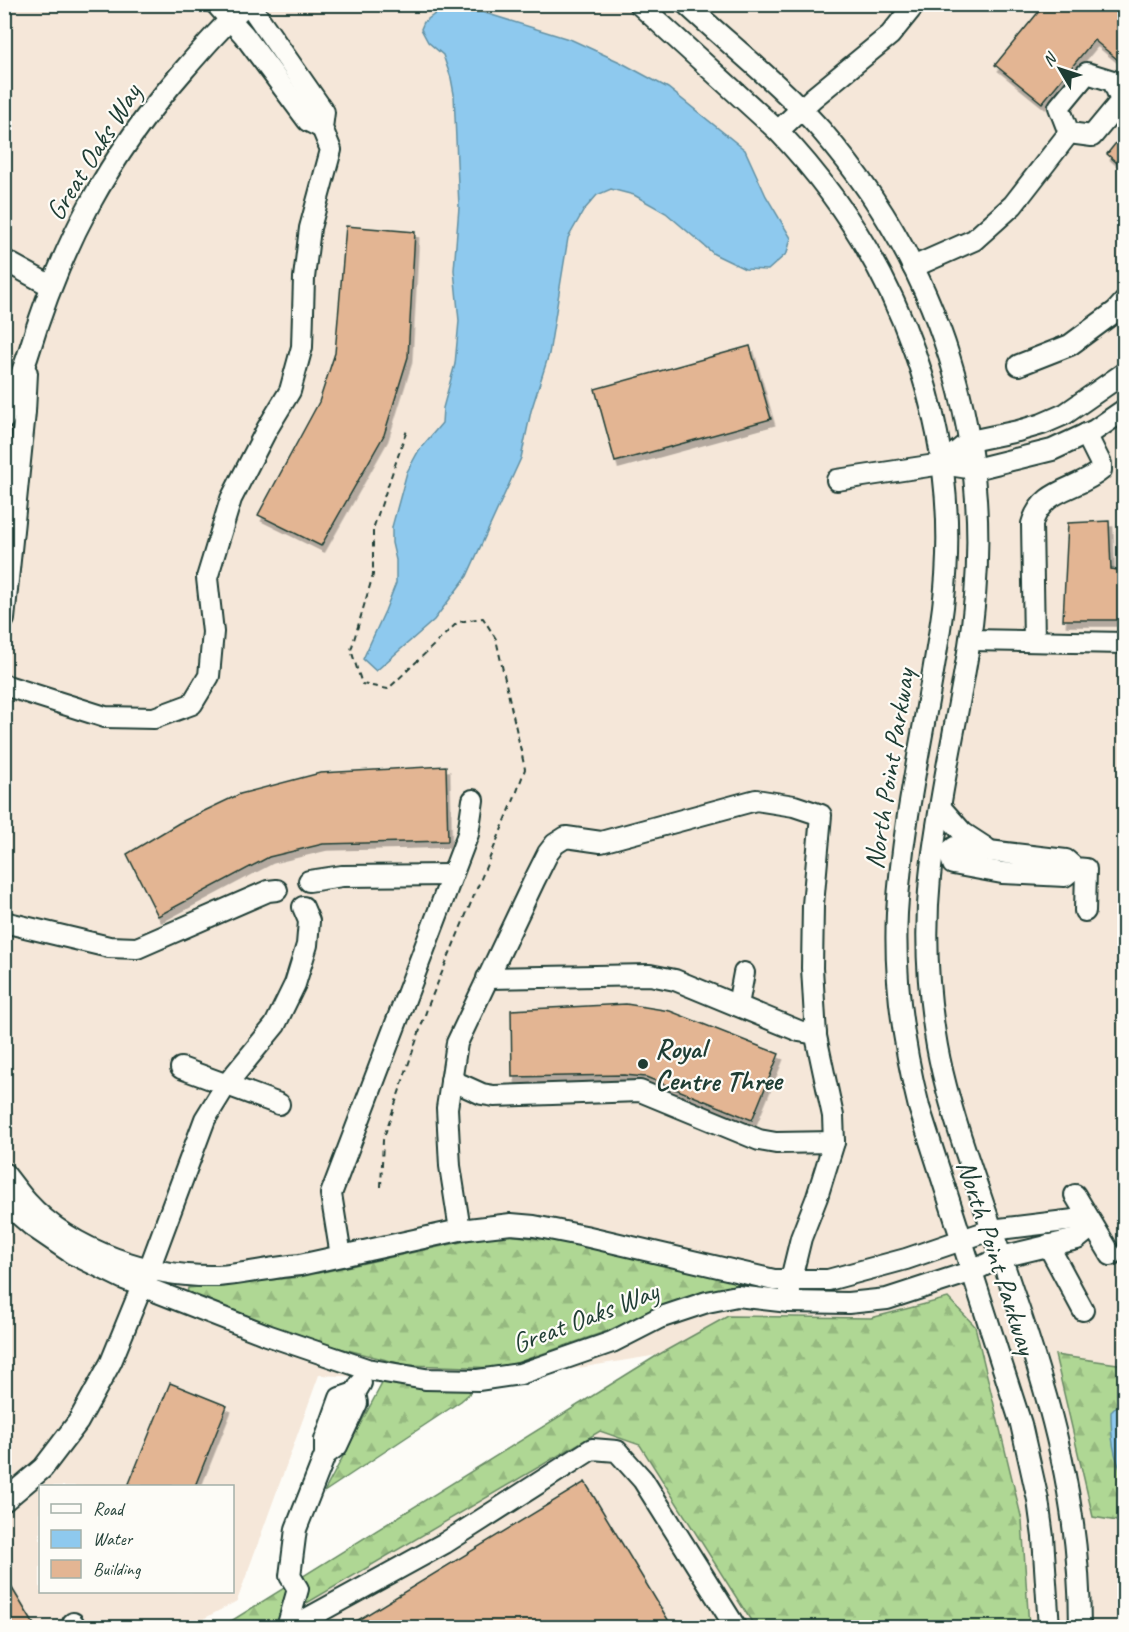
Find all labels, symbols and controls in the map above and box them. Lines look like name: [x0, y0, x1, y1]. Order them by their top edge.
north arrow: [1030, 39, 1090, 99]
text: N: [1038, 48, 1062, 70]
street label: Great Oaks Way: [37, 75, 150, 227]
street label: North Point Parkway: [856, 664, 922, 872]
place label: Royal Centre Three: [655, 1031, 784, 1098]
marker: Royal Centre Three: [636, 1057, 650, 1071]
street label: North Point Parkway: [949, 1155, 1046, 1361]
street label: Great Oaks Way: [507, 1272, 665, 1361]
legend: [39, 1485, 234, 1593]
text: Road: [93, 1498, 126, 1520]
text: Water: [93, 1528, 134, 1550]
text: Building: [93, 1558, 142, 1580]

